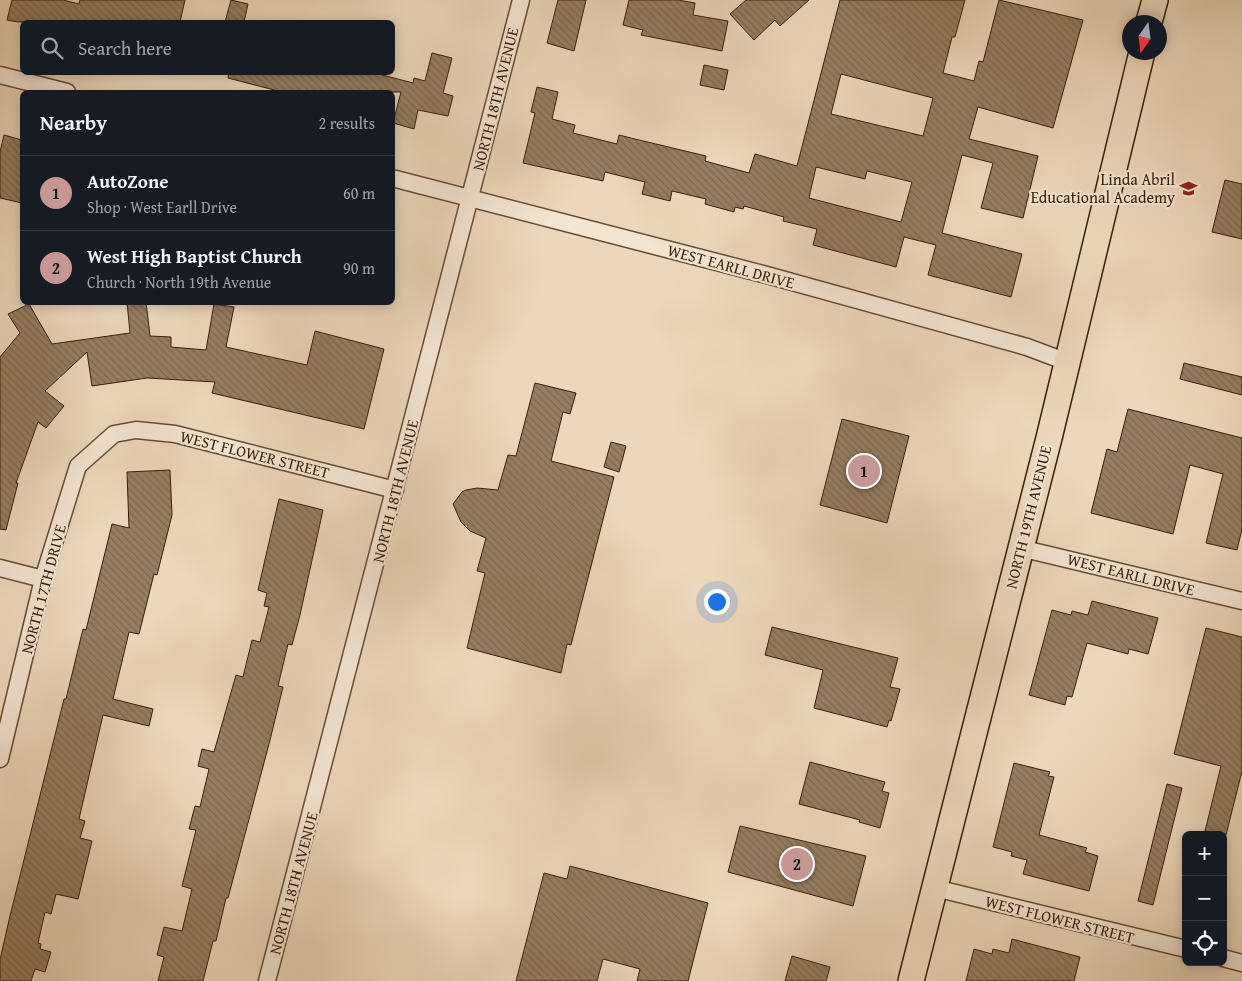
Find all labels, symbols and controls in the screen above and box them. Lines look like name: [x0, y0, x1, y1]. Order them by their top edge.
north arrow: [1122, 15, 1167, 60]
search box: [20, 20, 395, 75]
street label: NORTH 18TH AVENUE: [466, 25, 524, 173]
icon: search: [38, 34, 66, 62]
text: Search here: [78, 34, 172, 62]
text: Nearby: [40, 107, 107, 138]
text: 2 results: [318, 111, 375, 135]
text: AutoZone: [87, 167, 169, 195]
place label: Linda Abril Educational Academy: [1031, 167, 1176, 209]
school or university icon: Linda Abril Educational Academy: [1179, 178, 1199, 198]
text: 1: [52, 181, 60, 205]
text: 60 m: [343, 181, 375, 205]
text: Shop · West Earll Drive: [87, 195, 237, 219]
street label: WEST EARLL DRIVE: [665, 238, 797, 294]
text: West High Baptist Church: [87, 242, 302, 270]
text: 2: [52, 256, 60, 280]
text: 90 m: [343, 256, 375, 280]
text: Church · North 19th Avenue: [87, 270, 271, 294]
street label: NORTH 18TH AVENUE: [366, 417, 424, 565]
street label: WEST FLOWER STREET: [178, 424, 332, 484]
street label: NORTH 19TH AVENUE: [999, 443, 1057, 591]
pin: 1: [848, 452, 880, 490]
street label: NORTH 17TH DRIVE: [14, 522, 72, 656]
street label: WEST EARLL DRIVE: [1065, 547, 1197, 601]
your location: [704, 589, 730, 615]
street label: NORTH 18TH AVENUE: [262, 809, 324, 957]
map controls: [1182, 831, 1227, 966]
button: +: [1182, 831, 1227, 876]
pin: 2: [781, 845, 813, 883]
button: −: [1182, 876, 1227, 921]
street label: WEST FLOWER STREET: [983, 889, 1137, 949]
button: locate: [1182, 921, 1227, 966]

